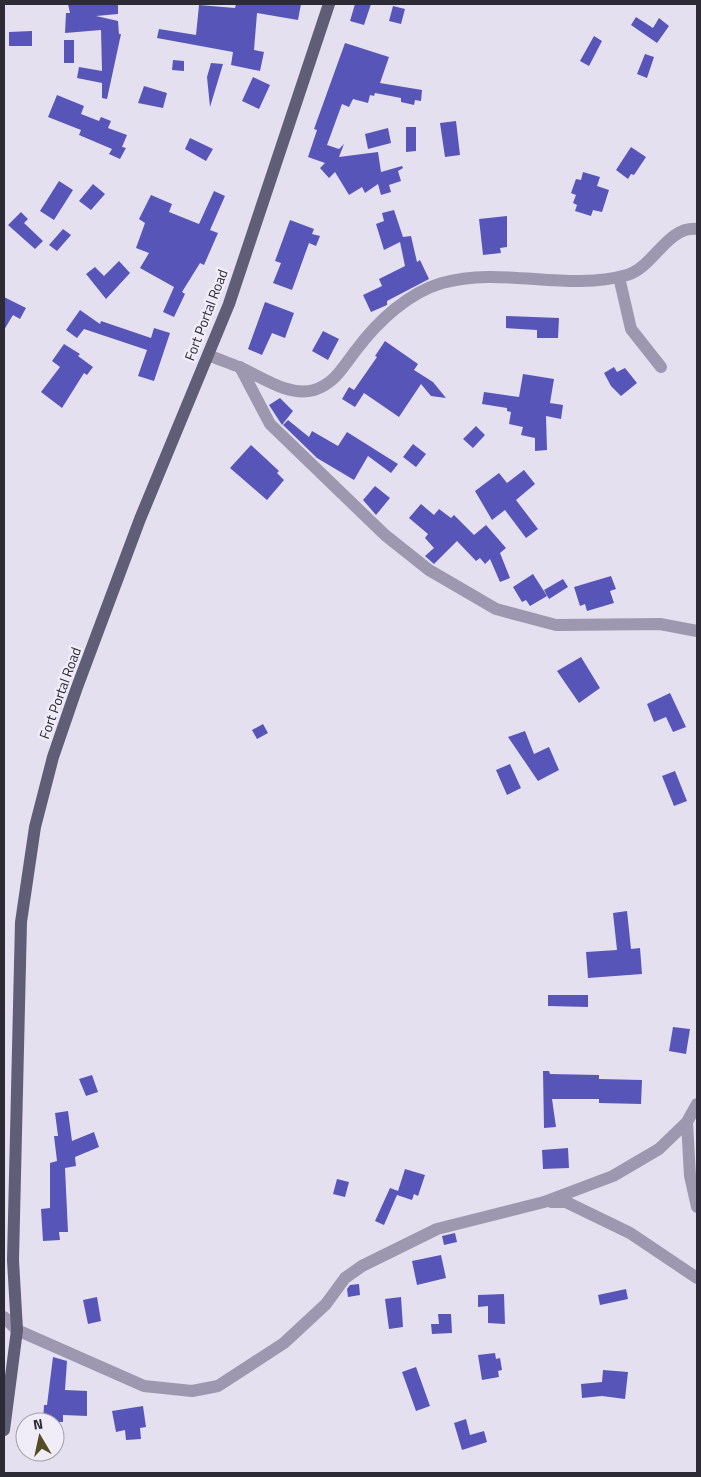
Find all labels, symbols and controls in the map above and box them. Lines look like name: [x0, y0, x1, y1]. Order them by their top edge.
street label: Fort Portal Road: [178, 266, 233, 364]
street label: Fort Portal Road: [33, 644, 86, 742]
north arrow: [15, 1412, 65, 1462]
text: N: [31, 1413, 44, 1435]

